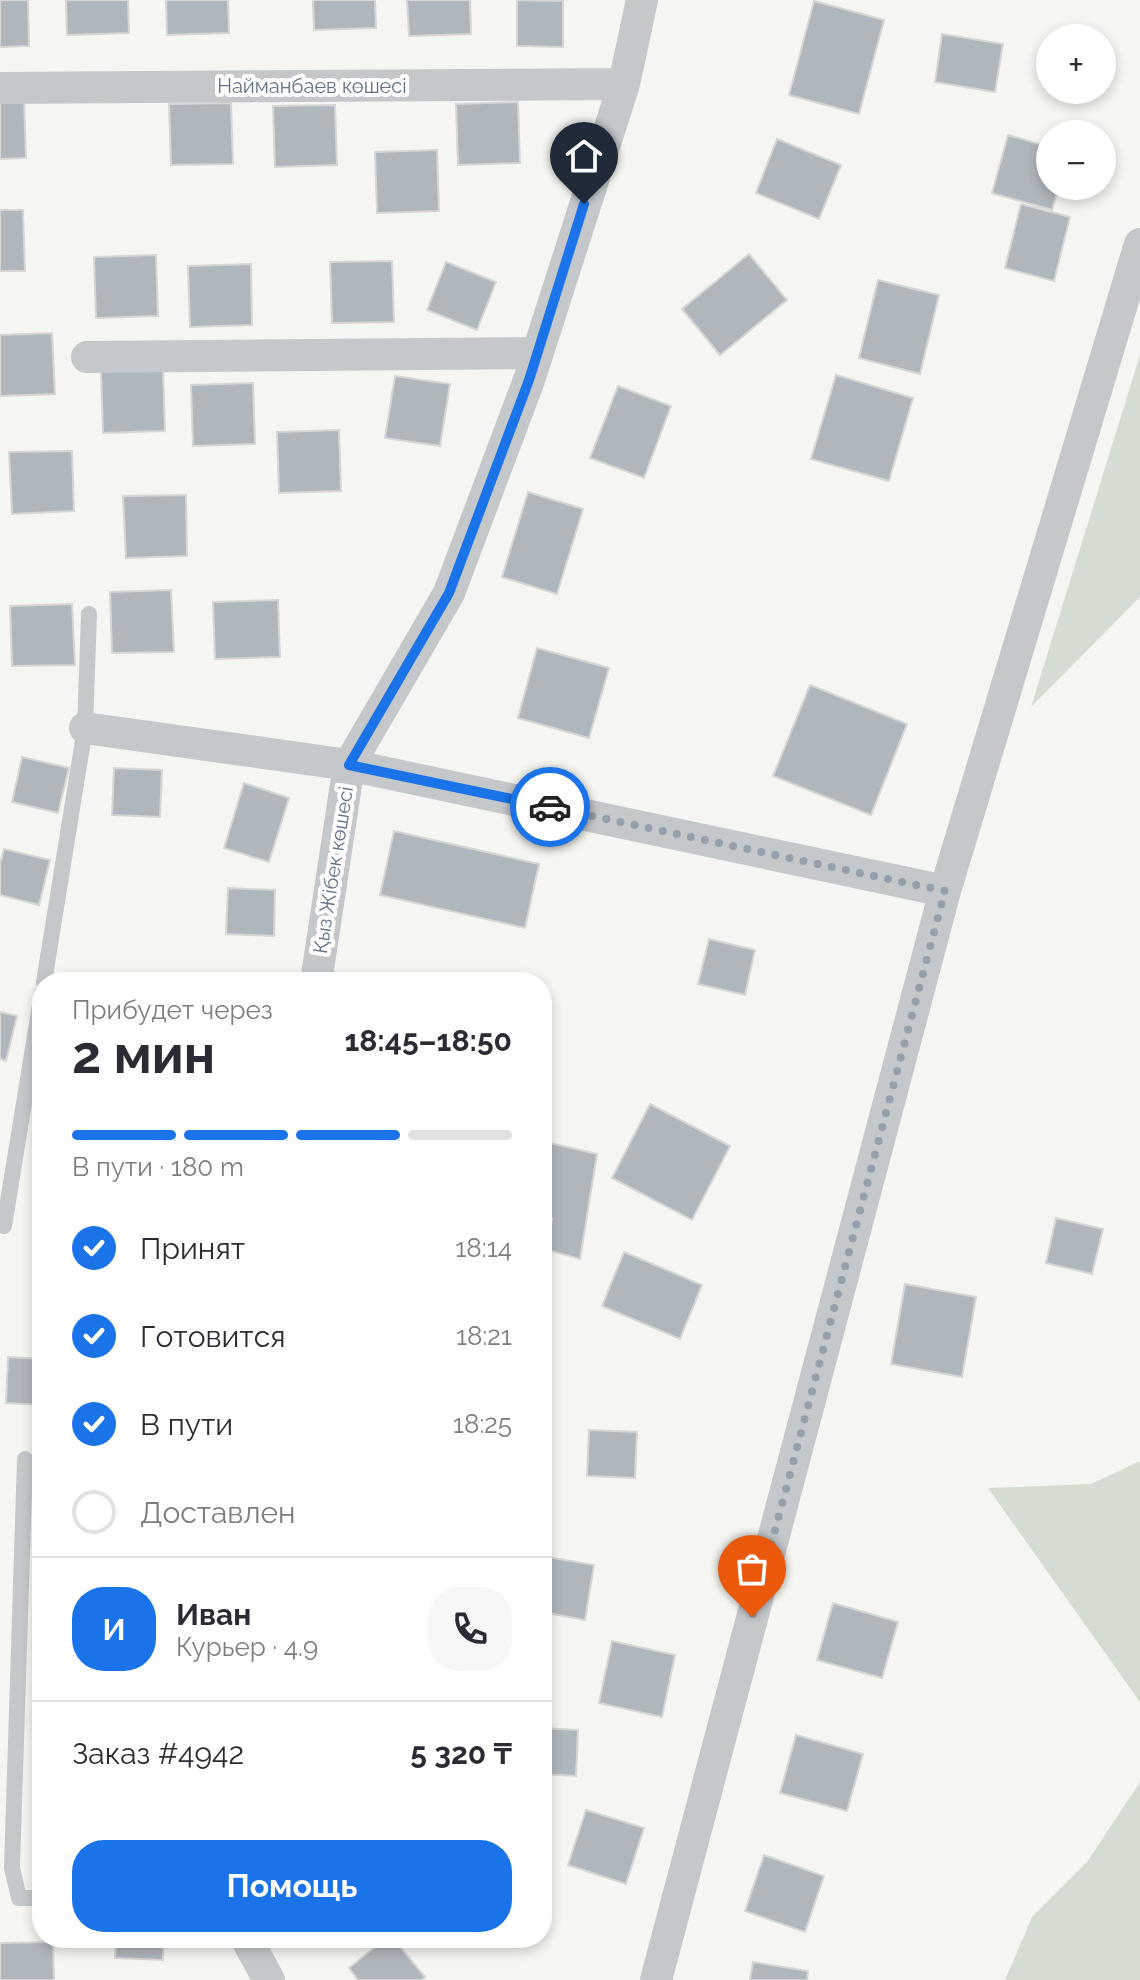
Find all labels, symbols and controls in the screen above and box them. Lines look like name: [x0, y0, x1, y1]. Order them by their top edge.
map controls: [1036, 24, 1116, 200]
button: +: [1036, 24, 1116, 104]
street label: Найманбаев көшесі: [217, 74, 407, 98]
button: −: [1036, 120, 1116, 200]
pin: [550, 122, 618, 204]
icon: home: [562, 134, 606, 178]
courier: [510, 767, 590, 847]
street label: Қыз Жібек көшесі: [308, 785, 358, 955]
icon: car: [528, 785, 572, 829]
text: Прибудет через: [72, 995, 273, 1025]
text: 18:45–18:50: [344, 1023, 512, 1058]
text: 2 мин: [72, 1024, 215, 1085]
text: В пути · 180 m: [72, 1152, 244, 1182]
icon: check: [72, 1226, 116, 1270]
text: Принят: [140, 1231, 245, 1266]
text: 18:14: [455, 1233, 512, 1263]
icon: check: [72, 1314, 116, 1358]
text: Готовится: [140, 1319, 286, 1354]
text: 18:21: [456, 1321, 512, 1351]
icon: check: [72, 1402, 116, 1446]
text: В пути: [140, 1407, 233, 1442]
text: 18:25: [453, 1409, 512, 1439]
text: Доставлен: [140, 1495, 296, 1530]
pin: [718, 1535, 786, 1617]
icon: bag: [730, 1547, 774, 1591]
button: phone: [428, 1587, 512, 1671]
text: Иван: [176, 1597, 251, 1632]
text: И: [102, 1612, 126, 1647]
text: Курьер · 4.9: [176, 1632, 318, 1662]
text: Заказ #4942: [72, 1736, 244, 1771]
text: 5 320 ₸: [410, 1736, 512, 1771]
button: Помощь: [72, 1840, 512, 1932]

